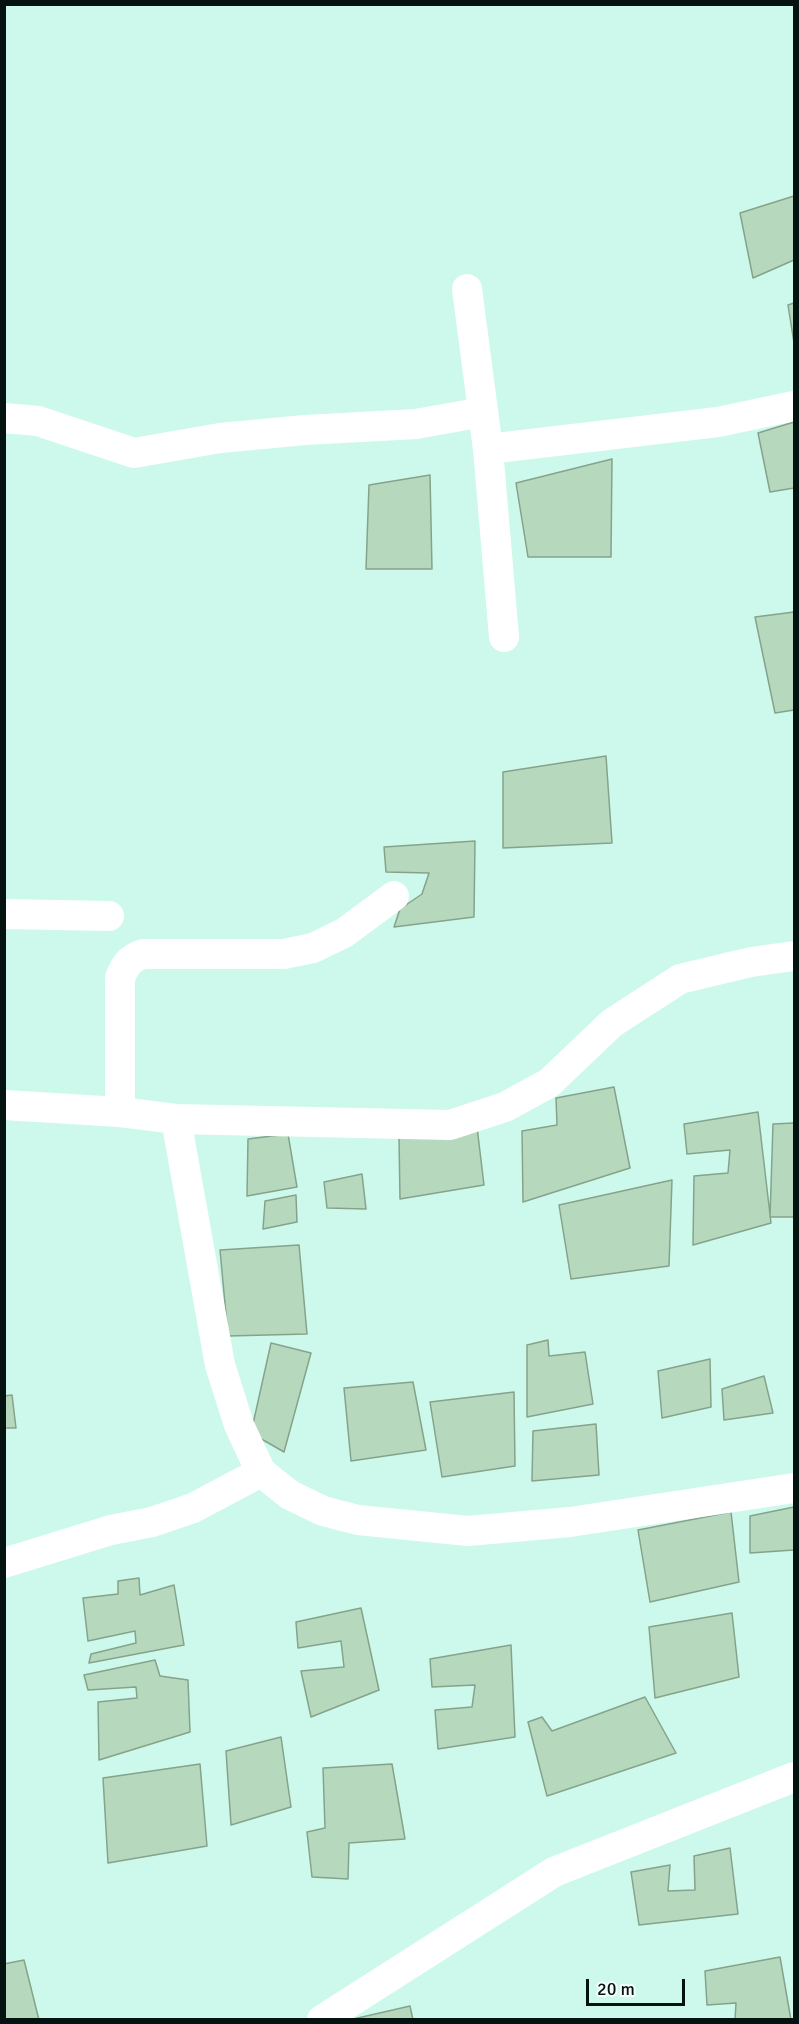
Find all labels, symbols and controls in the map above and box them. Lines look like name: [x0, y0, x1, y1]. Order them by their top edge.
scale bar: [589, 1967, 688, 2005]
text: 20 m: [597, 1978, 635, 2000]

